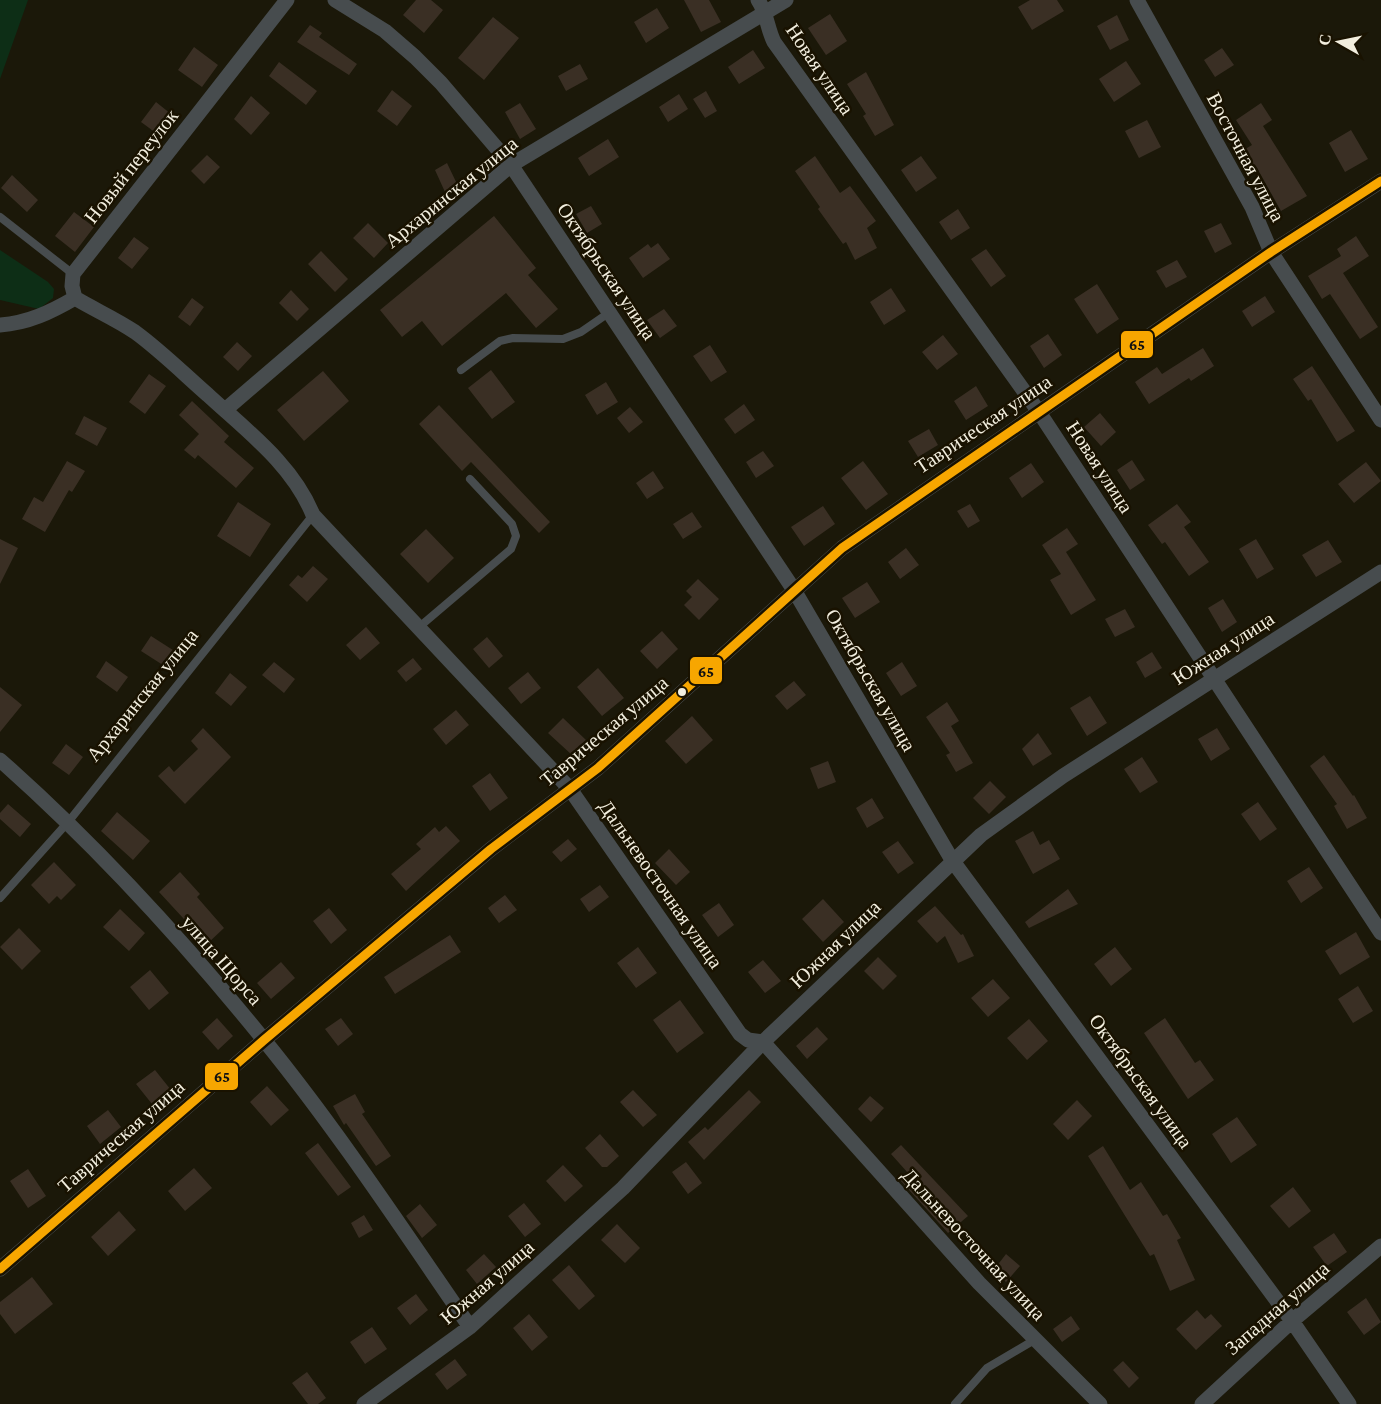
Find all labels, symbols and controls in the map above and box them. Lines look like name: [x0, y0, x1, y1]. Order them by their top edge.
north arrow: [1309, 12, 1369, 72]
street label: Новая улица: [781, 19, 858, 119]
text: С: [1315, 33, 1334, 47]
street label: Восточная улица: [1202, 89, 1289, 226]
street label: Новый переулок: [80, 104, 183, 228]
street label: Архаринская улица: [380, 132, 522, 253]
street label: Октябрьская улица: [552, 198, 661, 344]
line badge: 65: [1120, 330, 1154, 359]
text: 65: [1129, 336, 1145, 353]
street label: Таврическая улица: [911, 370, 1056, 479]
street label: Новая улица: [1061, 417, 1138, 518]
street label: Октябрьская улица: [821, 605, 921, 756]
street label: Южная улица: [1168, 607, 1278, 690]
street label: Архаринская улица: [82, 624, 203, 766]
line badge: 65: [689, 656, 723, 685]
text: 65: [698, 663, 714, 680]
street label: Таврическая улица: [536, 671, 673, 792]
unlabelled marker: [676, 686, 688, 698]
street label: Дальневосточная улица: [594, 796, 727, 973]
street label: Южная улица: [785, 896, 885, 993]
street label: улица Щорса: [176, 911, 267, 1010]
street label: Октябрьская улица: [1084, 1010, 1197, 1153]
line badge: 65: [204, 1062, 239, 1091]
text: 65: [214, 1068, 230, 1085]
street label: Таврическая улица: [54, 1075, 189, 1197]
street label: Дальневосточная улица: [897, 1163, 1050, 1325]
street label: Южная улица: [436, 1235, 539, 1329]
street label: Западная улица: [1221, 1257, 1334, 1360]

